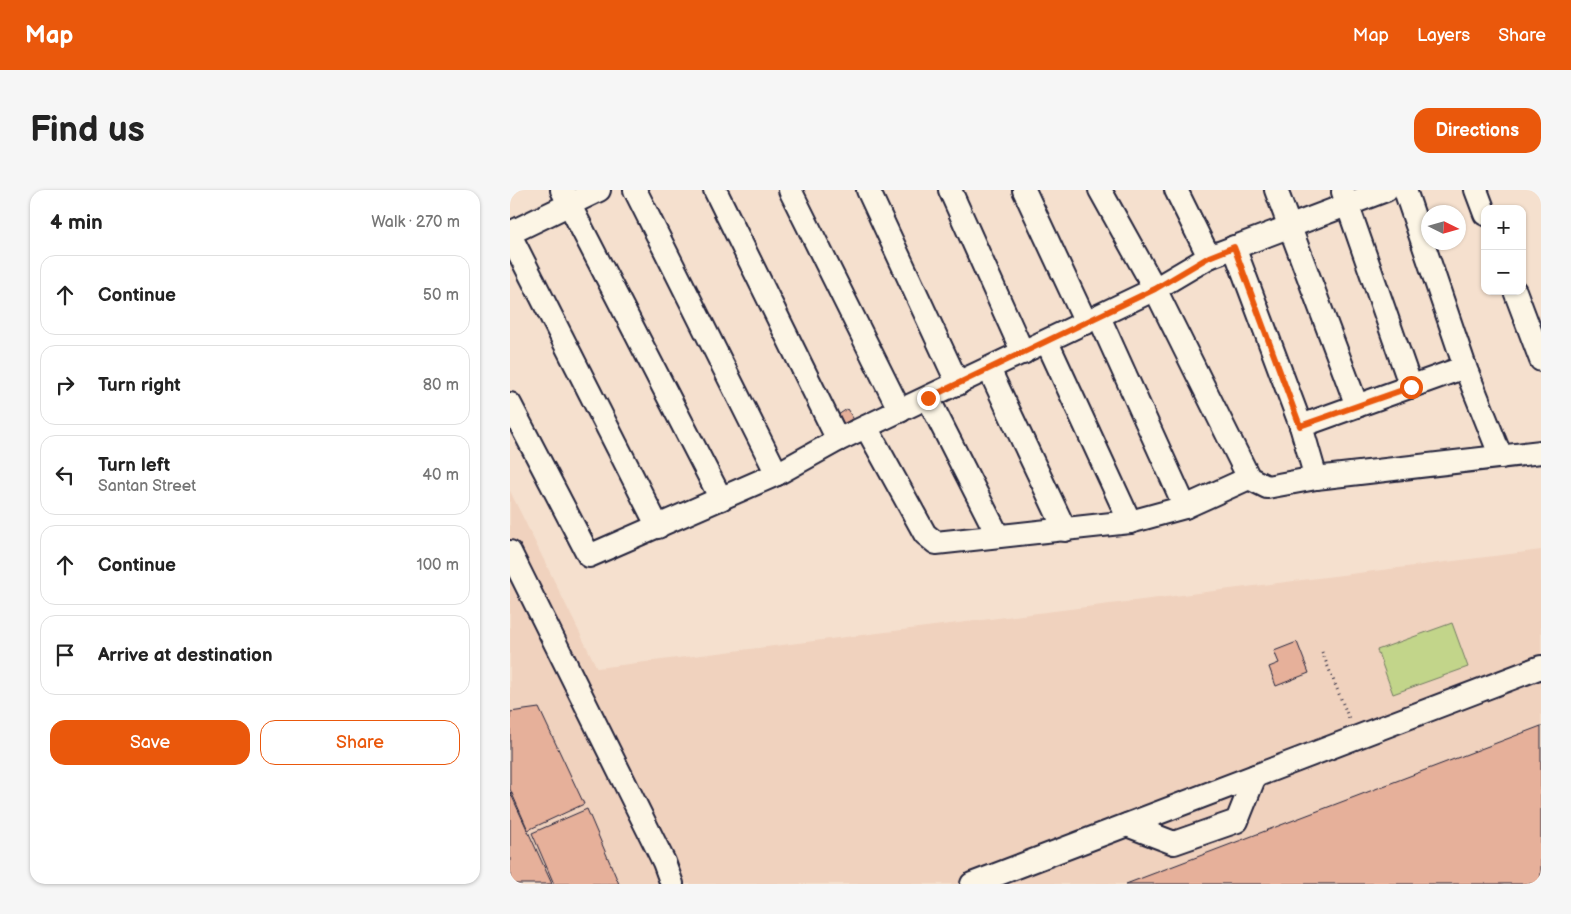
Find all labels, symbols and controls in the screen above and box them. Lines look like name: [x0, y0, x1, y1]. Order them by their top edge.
text: Map: [25, 21, 73, 50]
text: Map: [1353, 25, 1389, 46]
text: Layers: [1417, 25, 1470, 46]
text: Share: [1498, 25, 1546, 46]
button: Directions: [1414, 108, 1541, 153]
text: Find us: [30, 109, 145, 152]
north arrow: [1421, 205, 1466, 250]
map controls: [1481, 205, 1526, 295]
button: +: [1481, 205, 1526, 250]
text: 4 min: [50, 210, 103, 235]
text: Walk · 270 m: [371, 213, 460, 232]
button: −: [1481, 250, 1526, 295]
icon: ahead: [51, 281, 79, 309]
text: Continue: [98, 284, 176, 307]
text: 50 m: [423, 286, 459, 305]
icon: right: [51, 371, 79, 399]
text: Turn right: [98, 374, 181, 397]
text: 80 m: [423, 376, 459, 395]
route start: [1400, 376, 1423, 399]
route end: [917, 387, 940, 410]
text: Turn left: [98, 454, 170, 477]
icon: left: [51, 461, 79, 489]
text: 40 m: [422, 466, 459, 485]
text: Santan Street: [98, 477, 196, 496]
icon: ahead: [51, 551, 79, 579]
text: Continue: [98, 554, 176, 577]
text: 100 m: [416, 556, 459, 575]
icon: arrive: [51, 641, 79, 669]
text: Arrive at destination: [98, 644, 273, 667]
button: Save: [50, 720, 250, 765]
button: Share: [260, 720, 460, 765]

